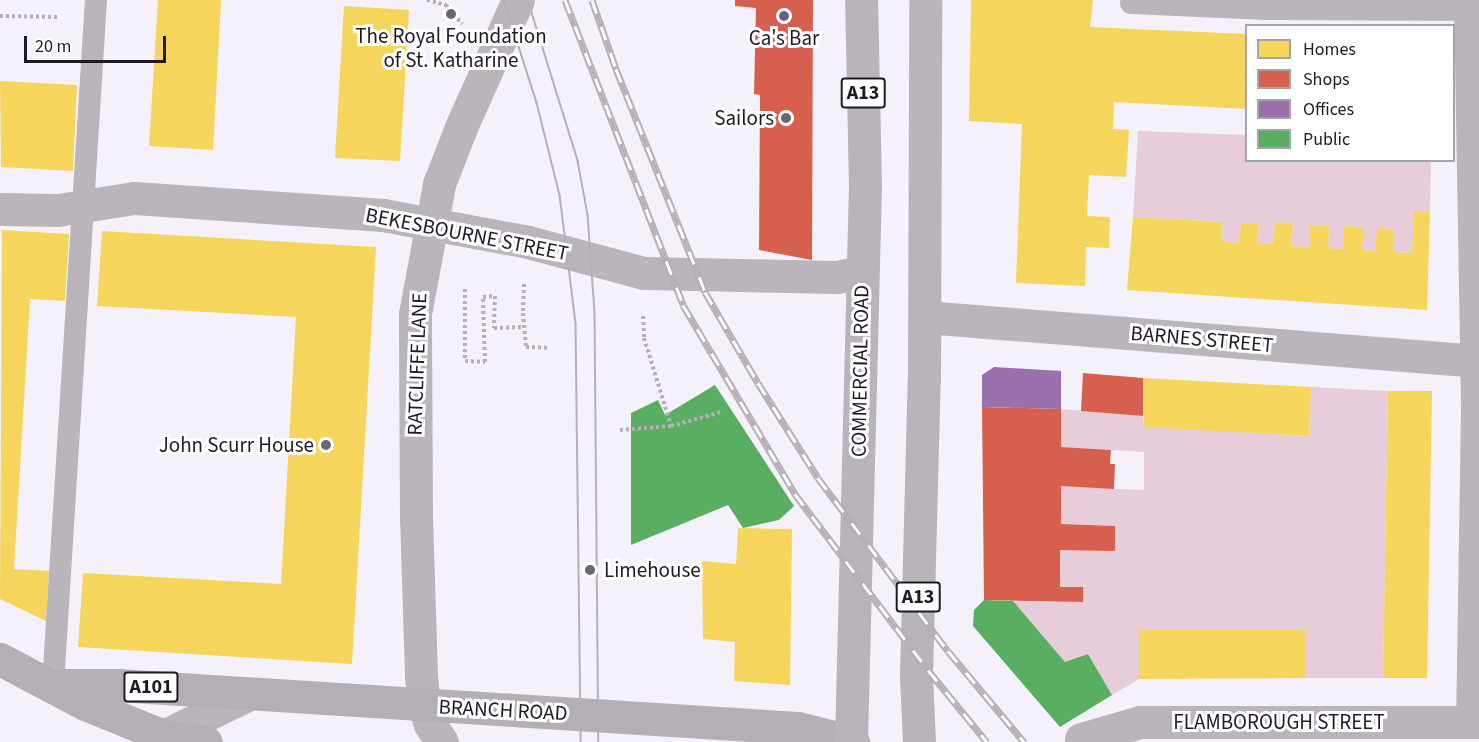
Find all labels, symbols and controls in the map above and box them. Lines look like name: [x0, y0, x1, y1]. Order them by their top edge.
marker: The Royal Foundation of St. Katharine: [444, 7, 458, 21]
marker: Ca's Bar: [777, 9, 791, 23]
place label: The Royal Foundation of St. Katharine: [355, 23, 547, 73]
scale bar: [27, 24, 170, 62]
legend: [1245, 24, 1455, 162]
place label: Ca's Bar: [749, 25, 819, 51]
text: 20 m: [35, 34, 71, 59]
text: Homes: [1303, 37, 1356, 62]
text: Shops: [1303, 67, 1350, 92]
road number: A13: [840, 76, 886, 110]
text: Offices: [1303, 97, 1354, 122]
place label: Sailors: [714, 105, 774, 131]
marker: Sailors: [779, 111, 793, 125]
text: Public: [1303, 127, 1350, 152]
street label: BEKESBOURNE STREET: [364, 202, 570, 266]
street label: COMMERCIAL ROAD: [846, 285, 874, 457]
street label: RATCLIFFE LANE: [402, 292, 432, 436]
street label: BARNES STREET: [1130, 320, 1274, 358]
place label: John Scurr House: [159, 432, 314, 458]
marker: John Scurr House: [319, 438, 333, 452]
place label: Limehouse: [604, 557, 701, 583]
marker: Limehouse: [581, 561, 599, 579]
road number: A13: [896, 580, 940, 614]
road number: A101: [122, 670, 180, 704]
street label: BRANCH ROAD: [438, 694, 568, 726]
street label: FLAMBOROUGH STREET: [1173, 709, 1385, 735]

